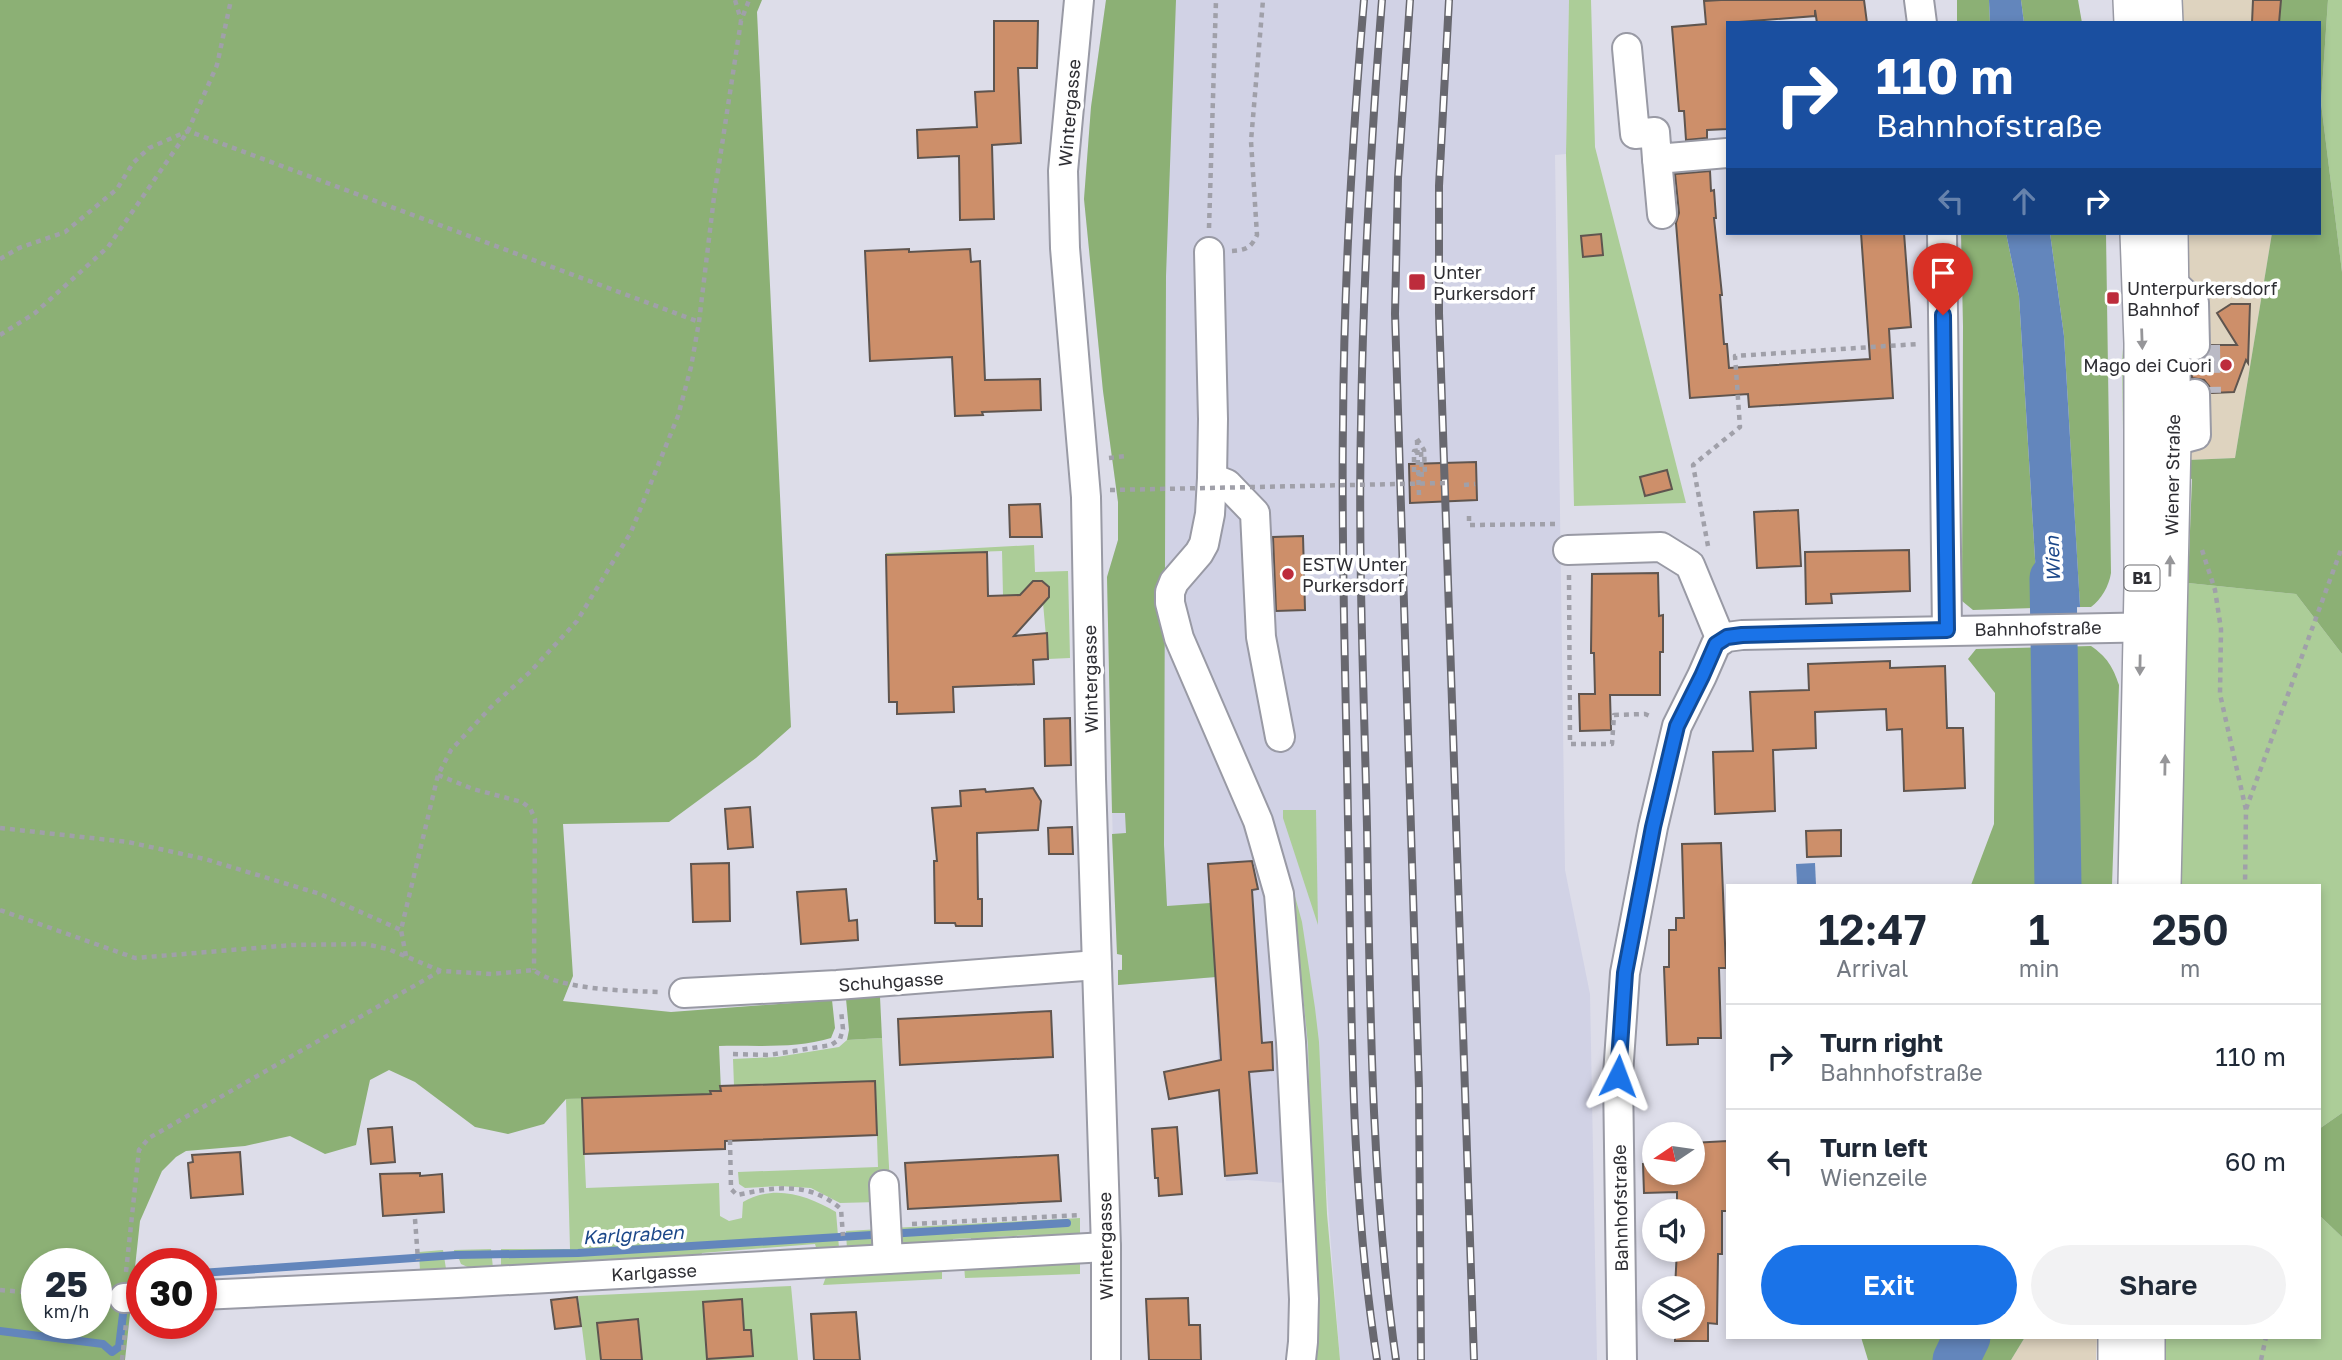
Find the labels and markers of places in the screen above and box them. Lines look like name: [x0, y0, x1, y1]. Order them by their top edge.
pin: [1913, 243, 1973, 315]
place label: Unter Purkersdorf: [1433, 261, 1536, 304]
marker: Unter Purkersdorf: [1407, 272, 1427, 292]
place label: Unterpurkersdorf Bahnhof: [2127, 277, 2278, 320]
marker: Unterpurkersdorf Bahnhof: [2105, 290, 2121, 306]
place label: Mago dei Cuori: [2083, 354, 2212, 376]
marker: Mago dei Cuori: [2218, 357, 2234, 373]
place label: ESTW Unter Purkersdorf: [1302, 553, 1407, 596]
marker: ESTW Unter Purkersdorf: [1280, 566, 1296, 582]

